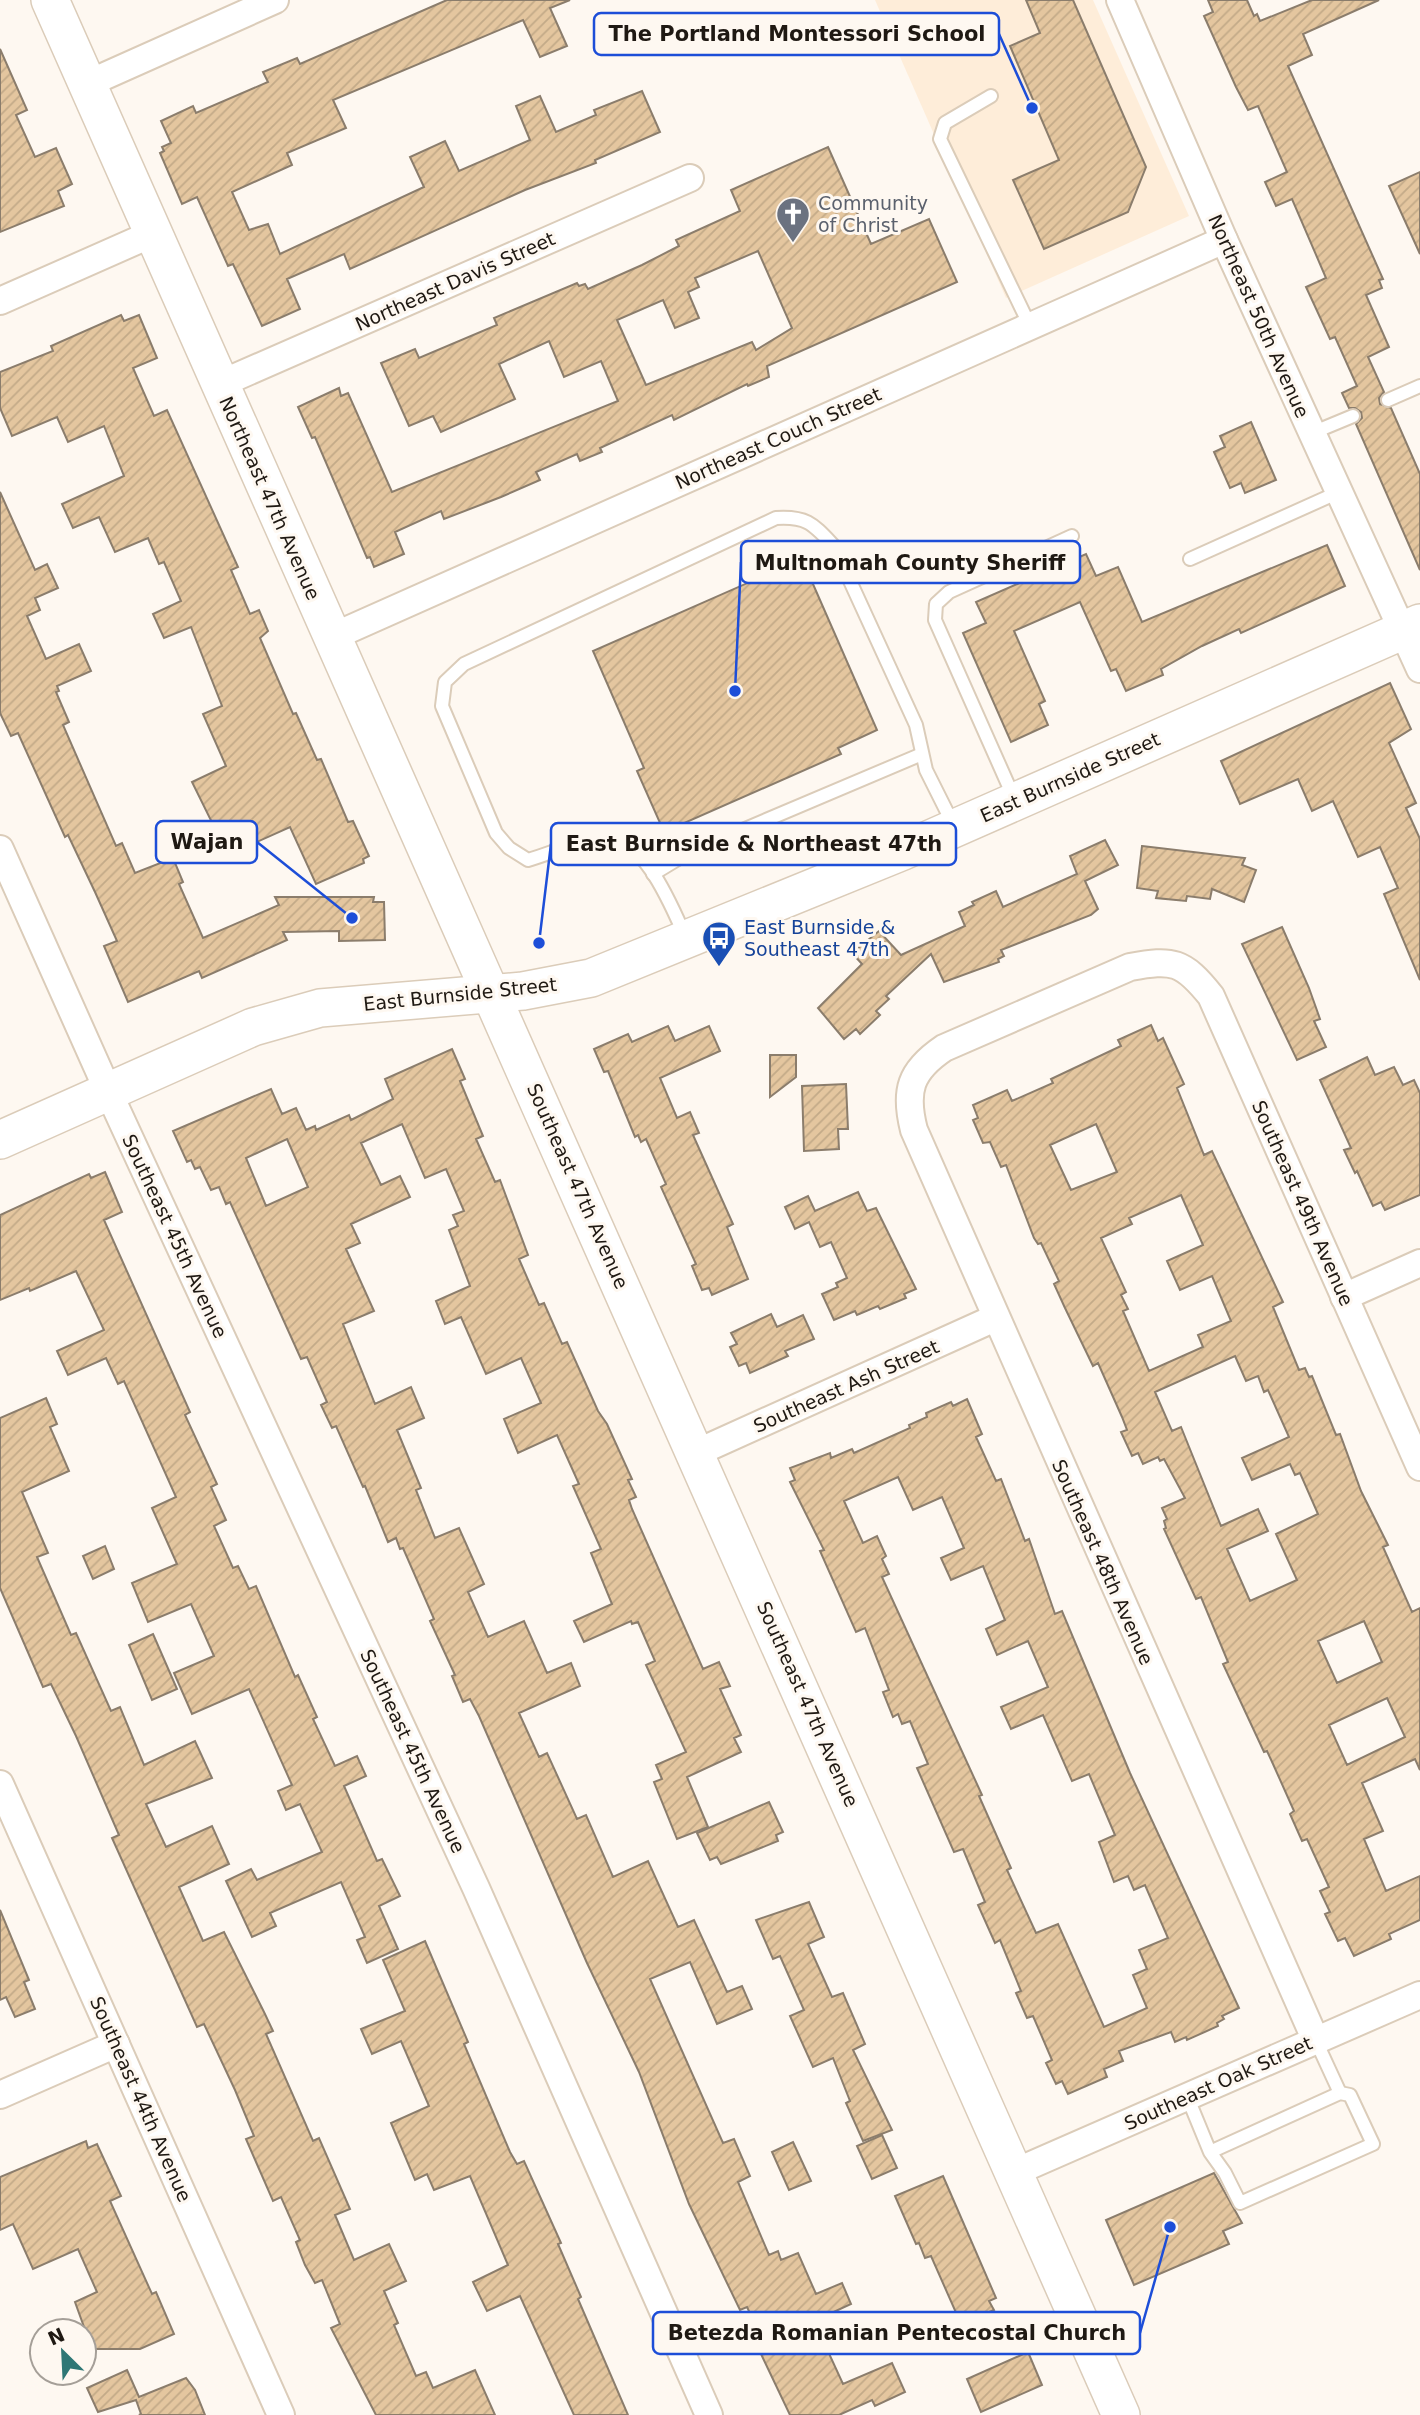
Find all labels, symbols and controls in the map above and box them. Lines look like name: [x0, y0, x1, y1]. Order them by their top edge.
callout: The Portland Montessori School: [594, 13, 999, 55]
text: The Portland Montessori School: [608, 22, 986, 46]
place label: Community of Christ: [818, 192, 928, 236]
church icon: Community of Christ: [774, 195, 812, 244]
street label: Northeast 50th Avenue: [1204, 211, 1314, 421]
street label: Northeast Davis Street: [352, 227, 558, 335]
street label: Northeast Couch Street: [672, 383, 884, 493]
street label: Northeast 47th Avenue: [215, 393, 325, 603]
callout: Multnomah County Sheriff: [741, 541, 1080, 583]
text: Multnomah County Sheriff: [755, 551, 1066, 575]
street label: East Burnside Street: [977, 727, 1163, 827]
callout: Wajan: [156, 821, 257, 863]
callout: East Burnside & Northeast 47th: [551, 823, 956, 865]
text: Wajan: [171, 830, 243, 854]
text: East Burnside & Northeast 47th: [566, 832, 942, 856]
place label: East Burnside & Southeast 47th: [744, 916, 896, 960]
bus stop icon: East Burnside & Southeast 47th: [700, 919, 738, 968]
street label: East Burnside Street: [362, 973, 558, 1015]
street label: Southeast 47th Avenue: [523, 1080, 633, 1292]
street label: Southeast 49th Avenue: [1248, 1097, 1358, 1309]
street label: Southeast 45th Avenue: [118, 1131, 232, 1341]
street label: Southeast Ash Street: [750, 1335, 942, 1437]
street label: Southeast 48th Avenue: [1048, 1456, 1158, 1668]
street label: Southeast 47th Avenue: [753, 1598, 863, 1810]
street label: Southeast 45th Avenue: [356, 1646, 470, 1856]
street label: Southeast 44th Avenue: [86, 1993, 196, 2205]
street label: Southeast Oak Street: [1121, 2032, 1315, 2134]
callout: Betezda Romanian Pentecostal Church: [653, 2312, 1140, 2354]
north arrow: [28, 2317, 98, 2387]
text: Betezda Romanian Pentecostal Church: [668, 2321, 1126, 2345]
text: N: [44, 2323, 68, 2350]

